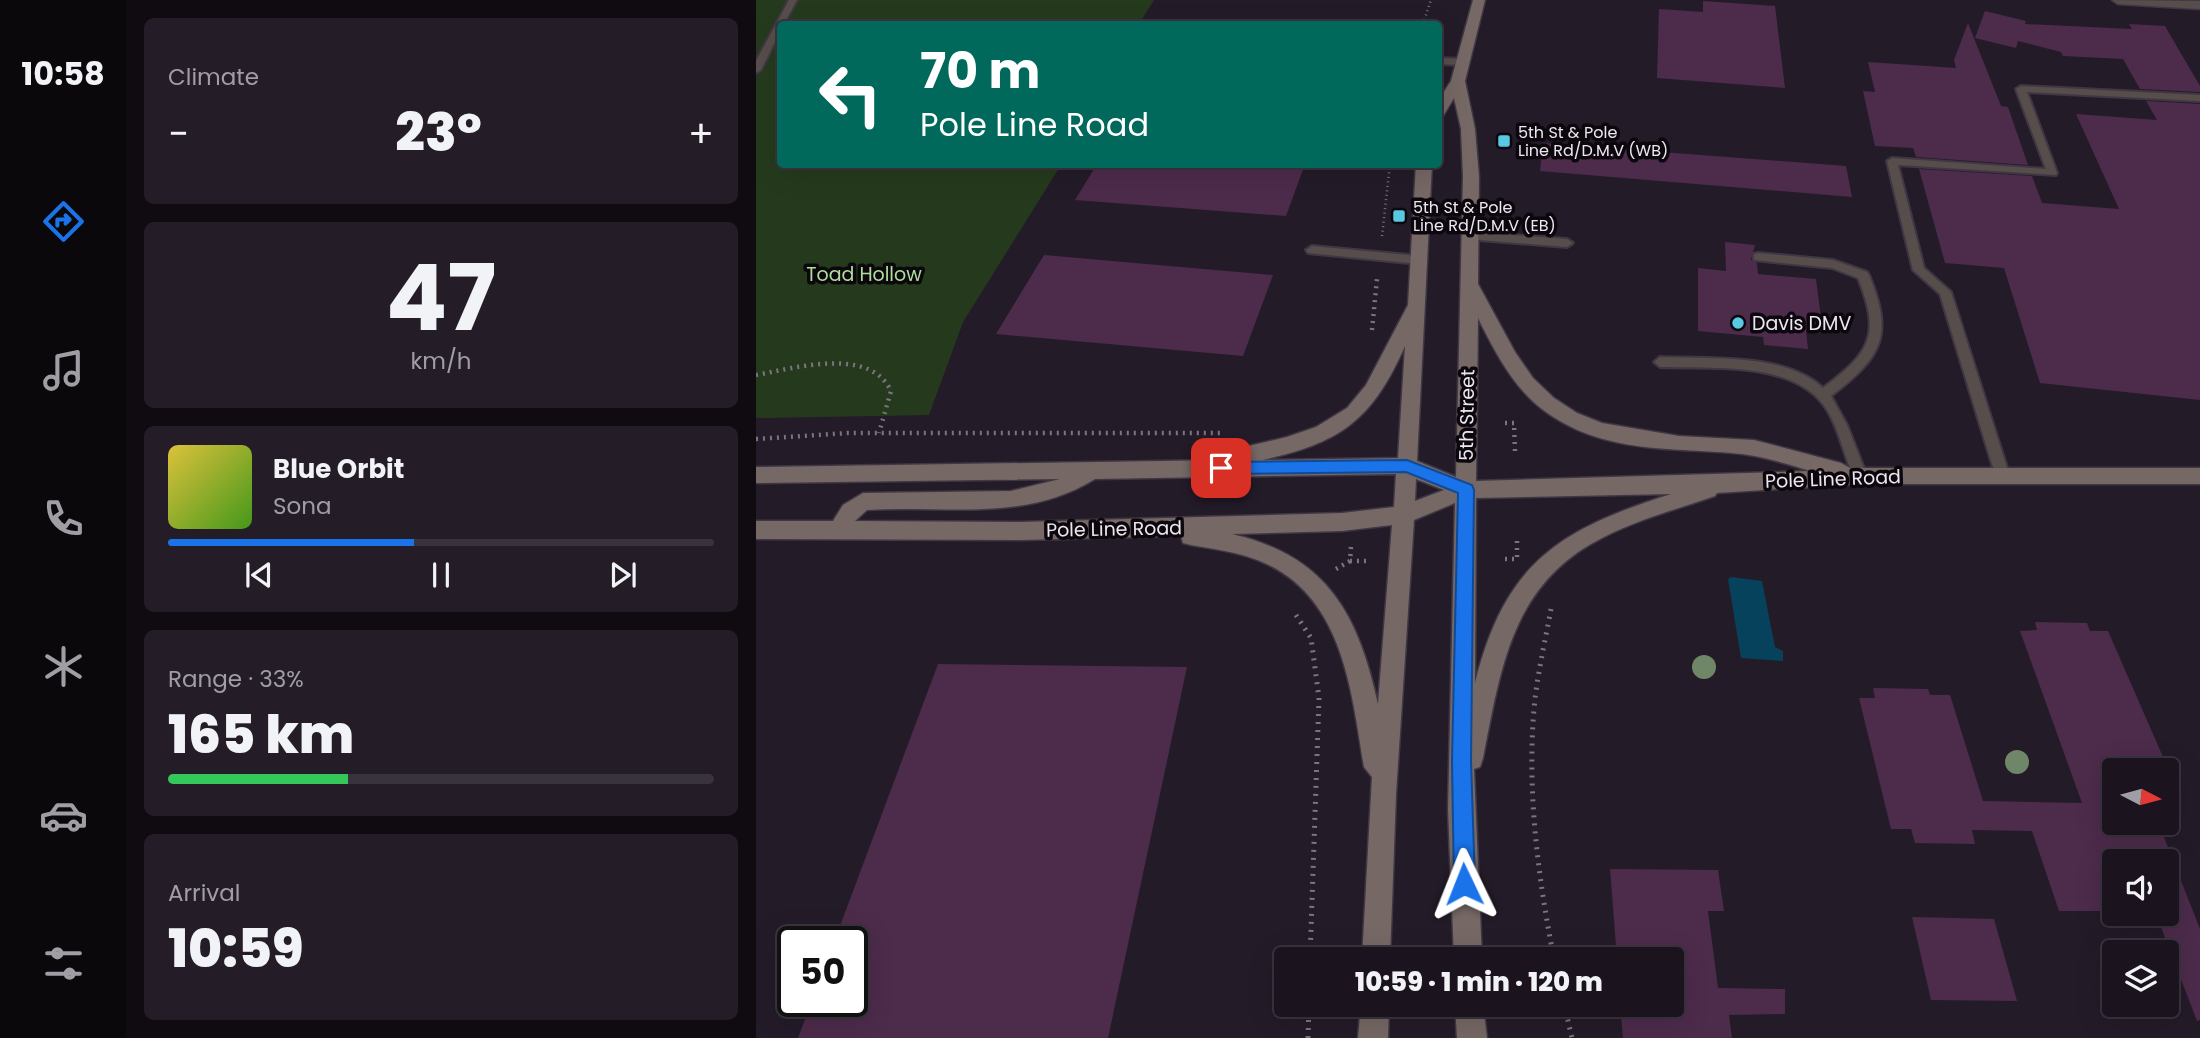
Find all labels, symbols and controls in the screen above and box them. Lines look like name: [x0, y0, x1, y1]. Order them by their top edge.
text: 70 m: [920, 37, 1040, 105]
icon: left: [805, 49, 896, 140]
text: 10:58: [21, 51, 105, 96]
text: Climate: [168, 61, 259, 93]
text: 23°: [395, 96, 482, 169]
text: Pole Line Road: [920, 102, 1149, 147]
text: −: [168, 107, 189, 160]
text: +: [688, 107, 714, 160]
place label: 5th St & Pole Line Rd/D.M.V (WB): [1518, 121, 1668, 162]
marker: 5th St & Pole Line Rd/D.M.V (WB): [1496, 133, 1512, 149]
place label: 5th St & Pole Line Rd/D.M.V (EB): [1413, 196, 1556, 237]
icon: directions: [39, 197, 88, 246]
marker: 5th St & Pole Line Rd/D.M.V (EB): [1391, 208, 1407, 224]
text: 47: [386, 234, 496, 362]
park label: Toad Hollow: [806, 261, 922, 288]
place label: Davis DMV: [1752, 310, 1851, 337]
marker: Davis DMV: [1730, 315, 1746, 331]
text: km/h: [410, 345, 472, 377]
icon: music: [39, 346, 88, 395]
street label: 5th Street: [1453, 369, 1481, 461]
pin: [1191, 438, 1251, 498]
icon: arrive: [1202, 449, 1240, 487]
text: Blue Orbit: [273, 451, 404, 487]
street label: Pole Line Road: [1765, 463, 1901, 495]
text: Sona: [273, 490, 332, 522]
icon: phone: [39, 494, 88, 543]
street label: Pole Line Road: [1046, 514, 1182, 544]
icon: previous: [240, 556, 278, 594]
icon: pause: [422, 556, 460, 594]
icon: next: [604, 556, 642, 594]
icon: climate: [39, 642, 88, 691]
text: Range · 33%: [168, 663, 304, 695]
text: 165 km: [168, 698, 354, 771]
north arrow: [2102, 758, 2179, 835]
map controls: [2102, 758, 2179, 1017]
icon: car: [39, 791, 88, 840]
position arrow: [1427, 847, 1501, 921]
button: sound: [2102, 849, 2179, 926]
text: Arrival: [168, 877, 240, 909]
text: 10:59: [168, 912, 304, 985]
speed limit sign: 50: [777, 926, 868, 1017]
icon: filters: [39, 939, 88, 988]
button: layers: [2102, 940, 2179, 1017]
text: 10:59 · 1 min · 120 m: [1355, 964, 1603, 1000]

